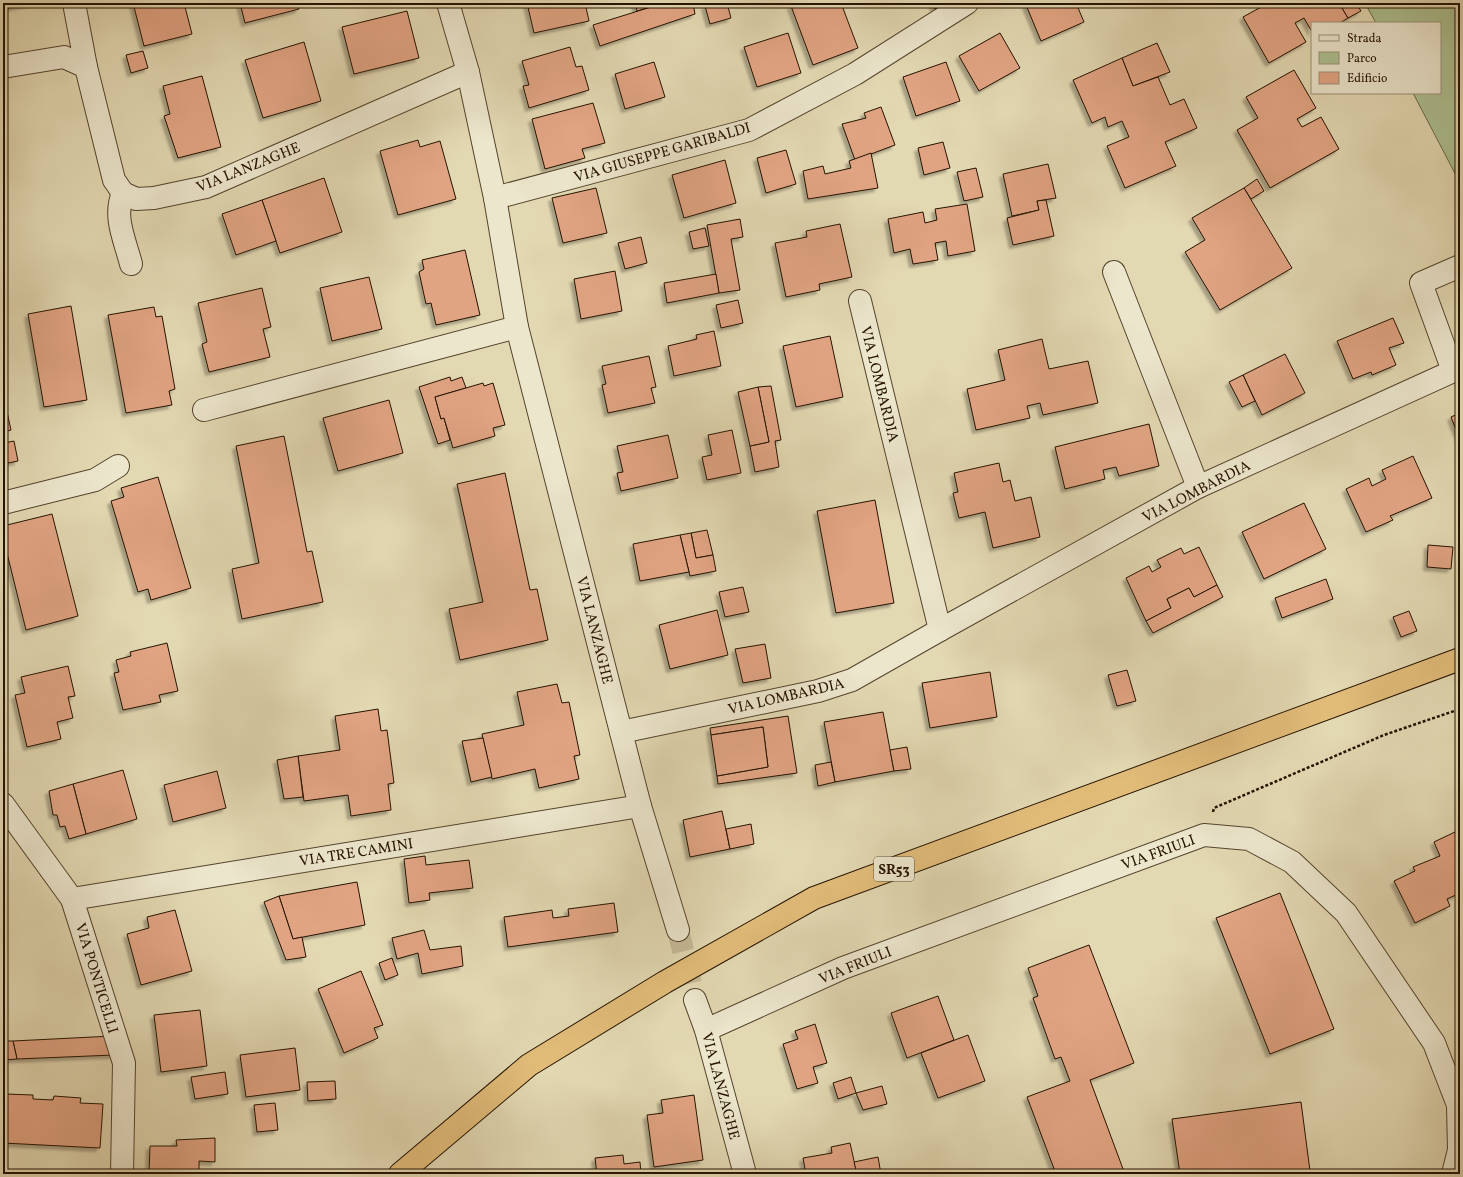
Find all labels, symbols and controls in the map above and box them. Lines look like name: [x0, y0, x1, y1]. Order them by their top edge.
legend: [1311, 22, 1441, 94]
text: Strada: [1347, 31, 1382, 47]
text: Parco: [1347, 51, 1377, 67]
text: Edificio: [1347, 71, 1387, 87]
street label: VIA GIUSEPPE GARIBALDI: [572, 118, 753, 189]
street label: VIA LANZAGHE: [194, 138, 304, 199]
street label: VIA LOMBARDIA: [854, 324, 903, 445]
street label: VIA LOMBARDIA: [1139, 456, 1255, 529]
street label: VIA LANZAGHE: [570, 574, 617, 686]
street label: VIA LOMBARDIA: [726, 674, 847, 721]
street label: VIA FRIULI: [1119, 830, 1198, 876]
street label: VIA TRE CAMINI: [298, 834, 415, 873]
road number: SR53: [874, 857, 914, 881]
street label: VIA PONTICELLI: [69, 921, 122, 1036]
street label: VIA FRIULI: [816, 942, 895, 991]
street label: VIA LANZAGHE: [695, 1030, 744, 1142]

